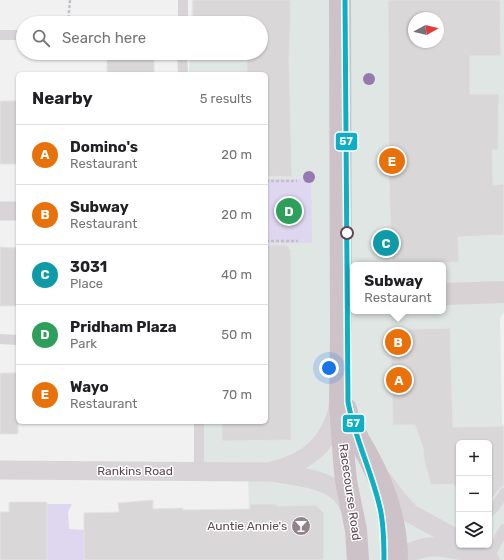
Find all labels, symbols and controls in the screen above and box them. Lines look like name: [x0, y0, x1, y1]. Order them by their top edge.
north arrow: [408, 12, 444, 48]
search box: [16, 16, 268, 60]
icon: search: [30, 27, 52, 49]
text: Search here: [62, 29, 146, 47]
text: Nearby: [32, 88, 93, 108]
text: 5 results: [200, 91, 252, 106]
line badge: 57: [335, 132, 358, 151]
text: 57: [339, 135, 353, 148]
text: Domino's: [70, 138, 138, 156]
pin: E: [379, 146, 405, 176]
text: A: [40, 147, 50, 162]
text: 20 m: [221, 147, 252, 162]
text: Restaurant: [70, 156, 137, 171]
pin: D: [276, 196, 302, 226]
text: Subway: [70, 198, 129, 216]
text: B: [40, 207, 50, 222]
text: 20 m: [221, 207, 252, 222]
text: Restaurant: [70, 216, 137, 231]
unlabelled marker: [340, 226, 354, 240]
pin: C: [373, 228, 399, 258]
text: 3031: [70, 258, 107, 276]
popup: [350, 262, 446, 314]
text: C: [40, 267, 50, 282]
text: 40 m: [221, 267, 252, 282]
text: Subway: [364, 272, 423, 290]
text: Place: [70, 276, 103, 291]
text: Restaurant: [364, 290, 432, 305]
text: Pridham Plaza: [70, 318, 177, 336]
text: D: [40, 327, 50, 342]
text: 50 m: [221, 327, 252, 342]
pin: B: [385, 327, 411, 357]
text: Park: [70, 336, 97, 351]
your location: [319, 358, 339, 378]
pin: A: [386, 365, 412, 395]
text: Wayo: [70, 378, 109, 396]
text: E: [41, 387, 49, 402]
text: 70 m: [222, 387, 252, 402]
text: Restaurant: [70, 396, 137, 411]
line badge: 57: [342, 414, 365, 433]
text: 57: [346, 417, 360, 430]
map controls: [456, 440, 492, 548]
button: +: [456, 440, 492, 476]
street label: Racecourse Road: [336, 443, 364, 541]
street label: Rankins Road: [97, 464, 173, 478]
button: −: [456, 476, 492, 512]
button: layers: [456, 512, 492, 548]
bar icon: Auntie Annie's: [290, 515, 312, 537]
place label: Auntie Annie's: [207, 519, 287, 533]

